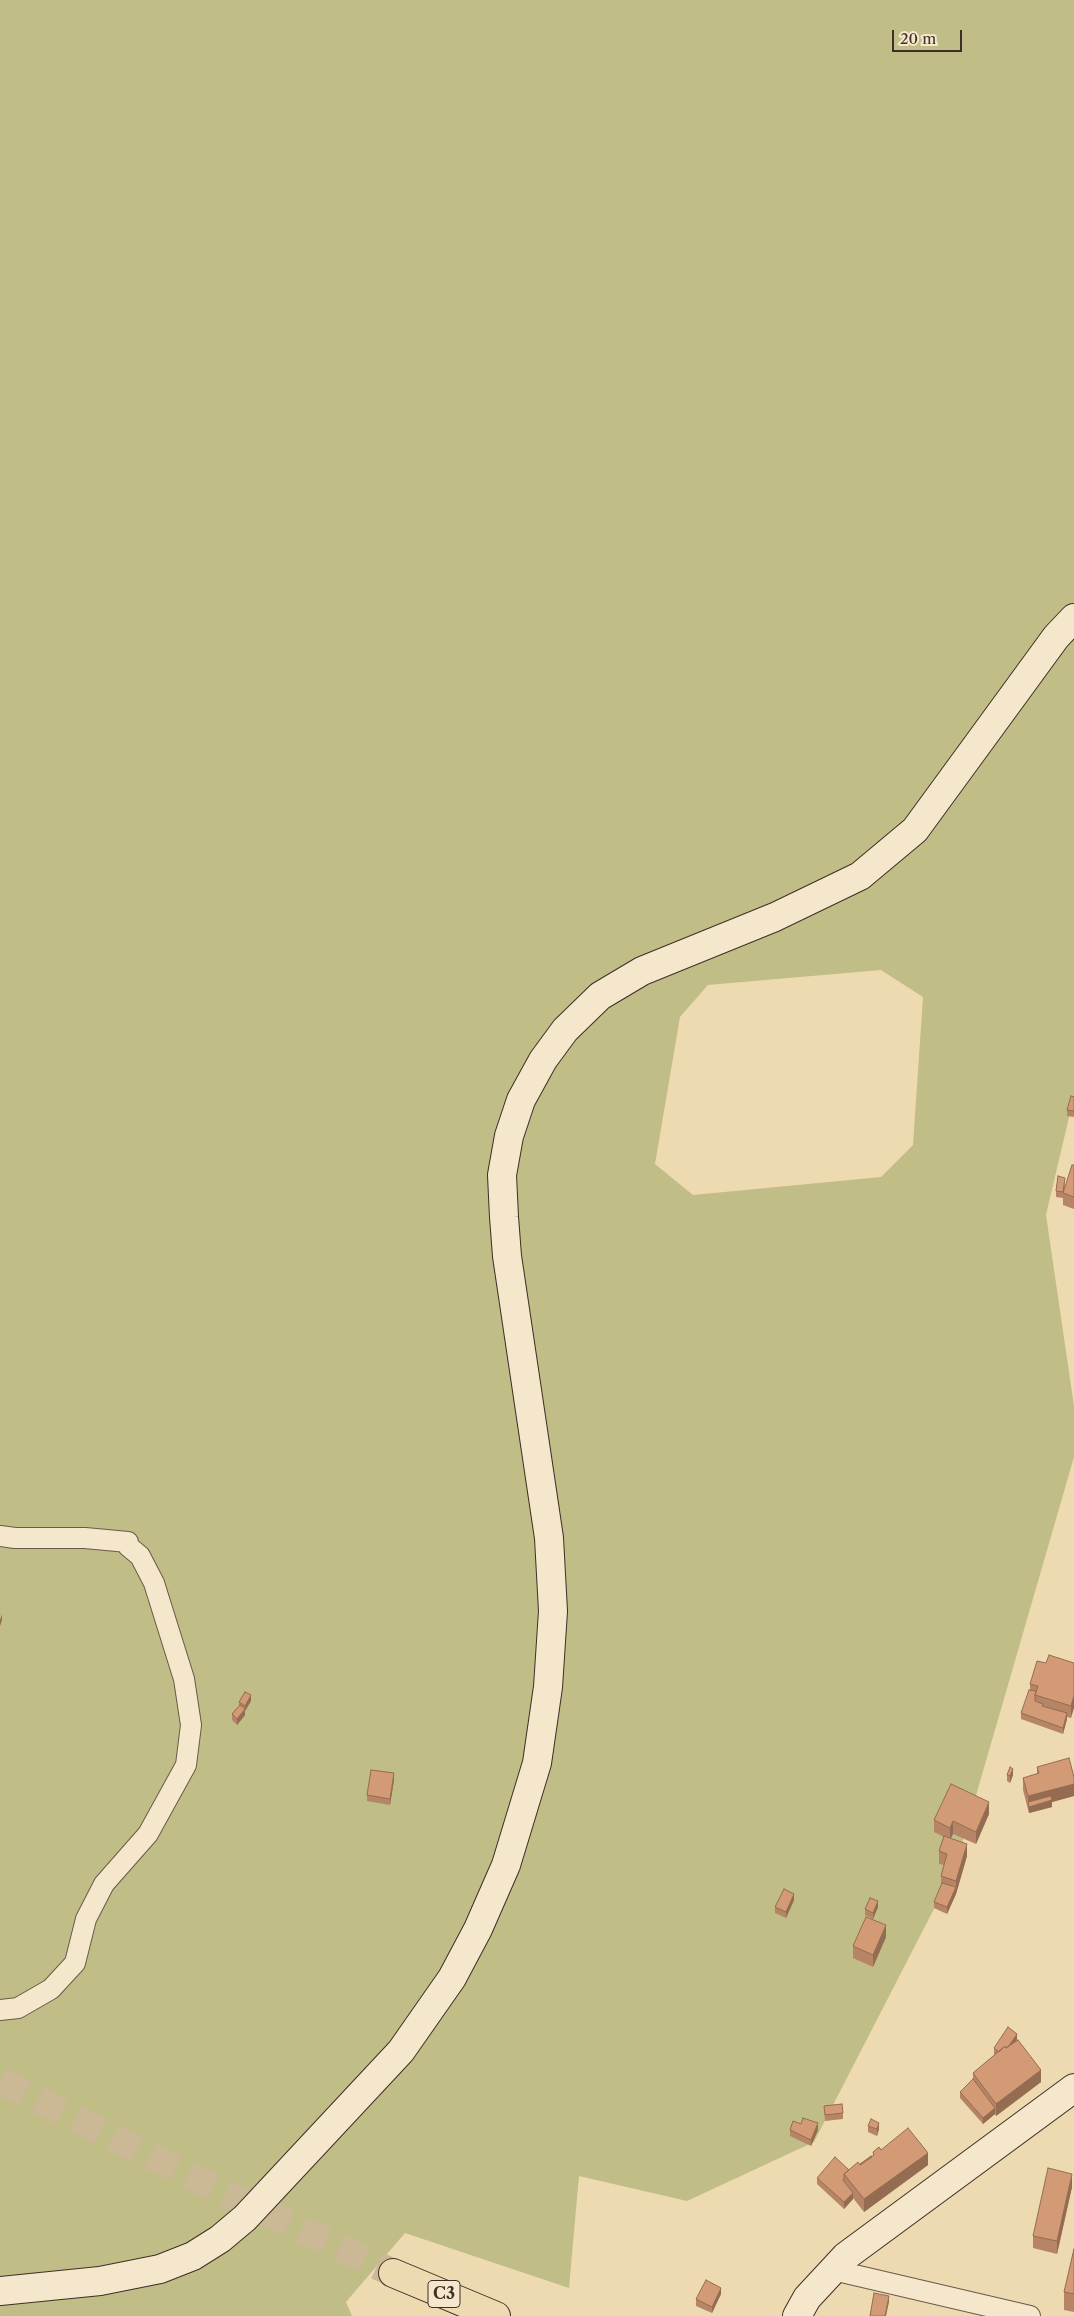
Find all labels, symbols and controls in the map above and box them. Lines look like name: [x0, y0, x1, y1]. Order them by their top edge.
scale bar: [894, 20, 964, 52]
text: 20 m: [900, 29, 936, 48]
road number: C3: [428, 2280, 460, 2308]

